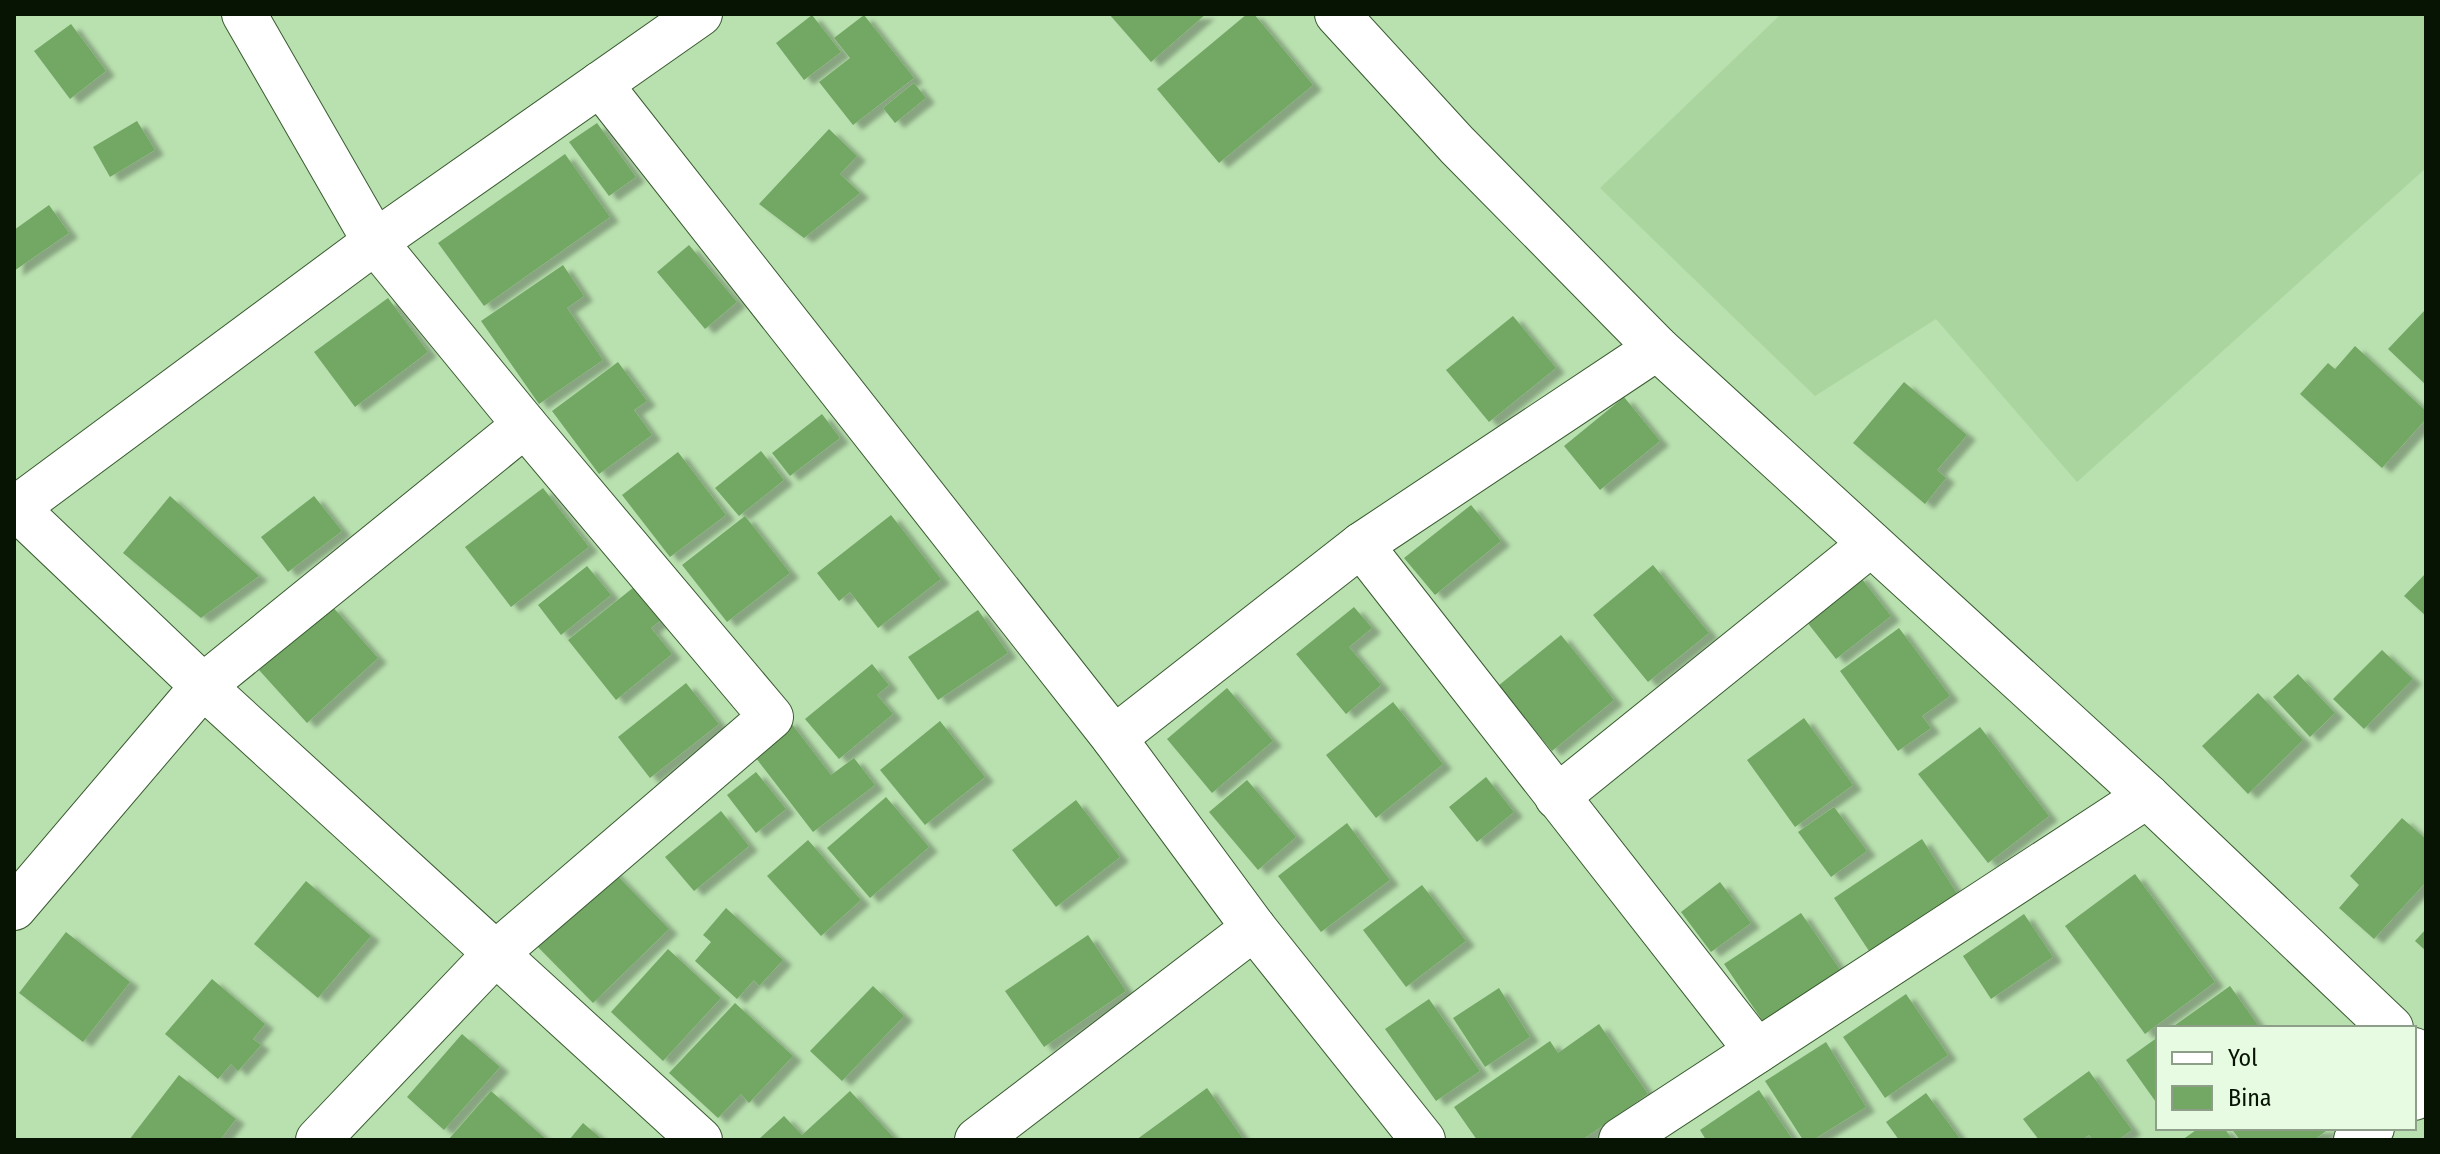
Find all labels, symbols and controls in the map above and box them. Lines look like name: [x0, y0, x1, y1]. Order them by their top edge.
legend: [2156, 1026, 2416, 1130]
text: Yol: [2228, 1044, 2258, 1072]
text: Bina: [2228, 1084, 2272, 1112]

